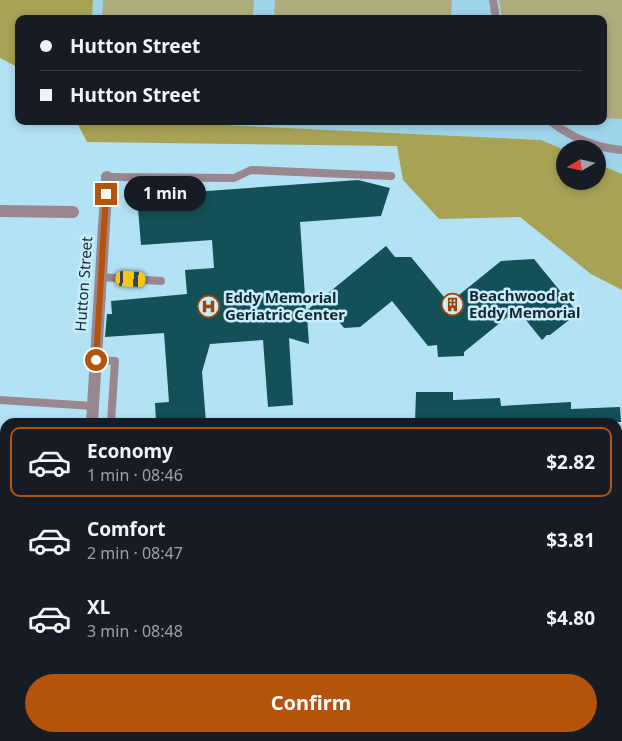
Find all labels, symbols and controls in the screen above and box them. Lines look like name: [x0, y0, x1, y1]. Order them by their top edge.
text: Hutton Street: [70, 33, 200, 59]
text: Hutton Street: [70, 82, 200, 108]
north arrow: [556, 140, 606, 190]
map controls: [556, 140, 606, 190]
callout: 1 min: [124, 176, 206, 212]
text: 1 min: [143, 182, 187, 204]
route end: [95, 183, 117, 205]
street label: Hutton Street: [70, 235, 96, 332]
car: [115, 271, 146, 287]
place label: Beachwood at Eddy Memorial: [469, 285, 581, 322]
place label: Eddy Memorial Geriatric Center: [225, 287, 345, 324]
building icon: Beachwood at Eddy Memorial: [441, 293, 465, 317]
hospital icon: Eddy Memorial Geriatric Center: [197, 295, 221, 319]
route start: [85, 349, 107, 371]
text: Economy: [87, 438, 173, 464]
icon: car: [27, 440, 72, 485]
text: $2.82: [546, 449, 595, 475]
text: 1 min · 08:46: [87, 464, 183, 486]
text: Comfort: [87, 516, 166, 542]
icon: car: [27, 518, 72, 563]
text: $3.81: [546, 527, 595, 553]
text: 2 min · 08:47: [87, 542, 183, 564]
text: XL: [87, 594, 110, 620]
icon: car: [27, 596, 72, 641]
text: $4.80: [546, 605, 595, 631]
text: 3 min · 08:48: [87, 620, 183, 642]
button: Confirm: [25, 674, 597, 732]

